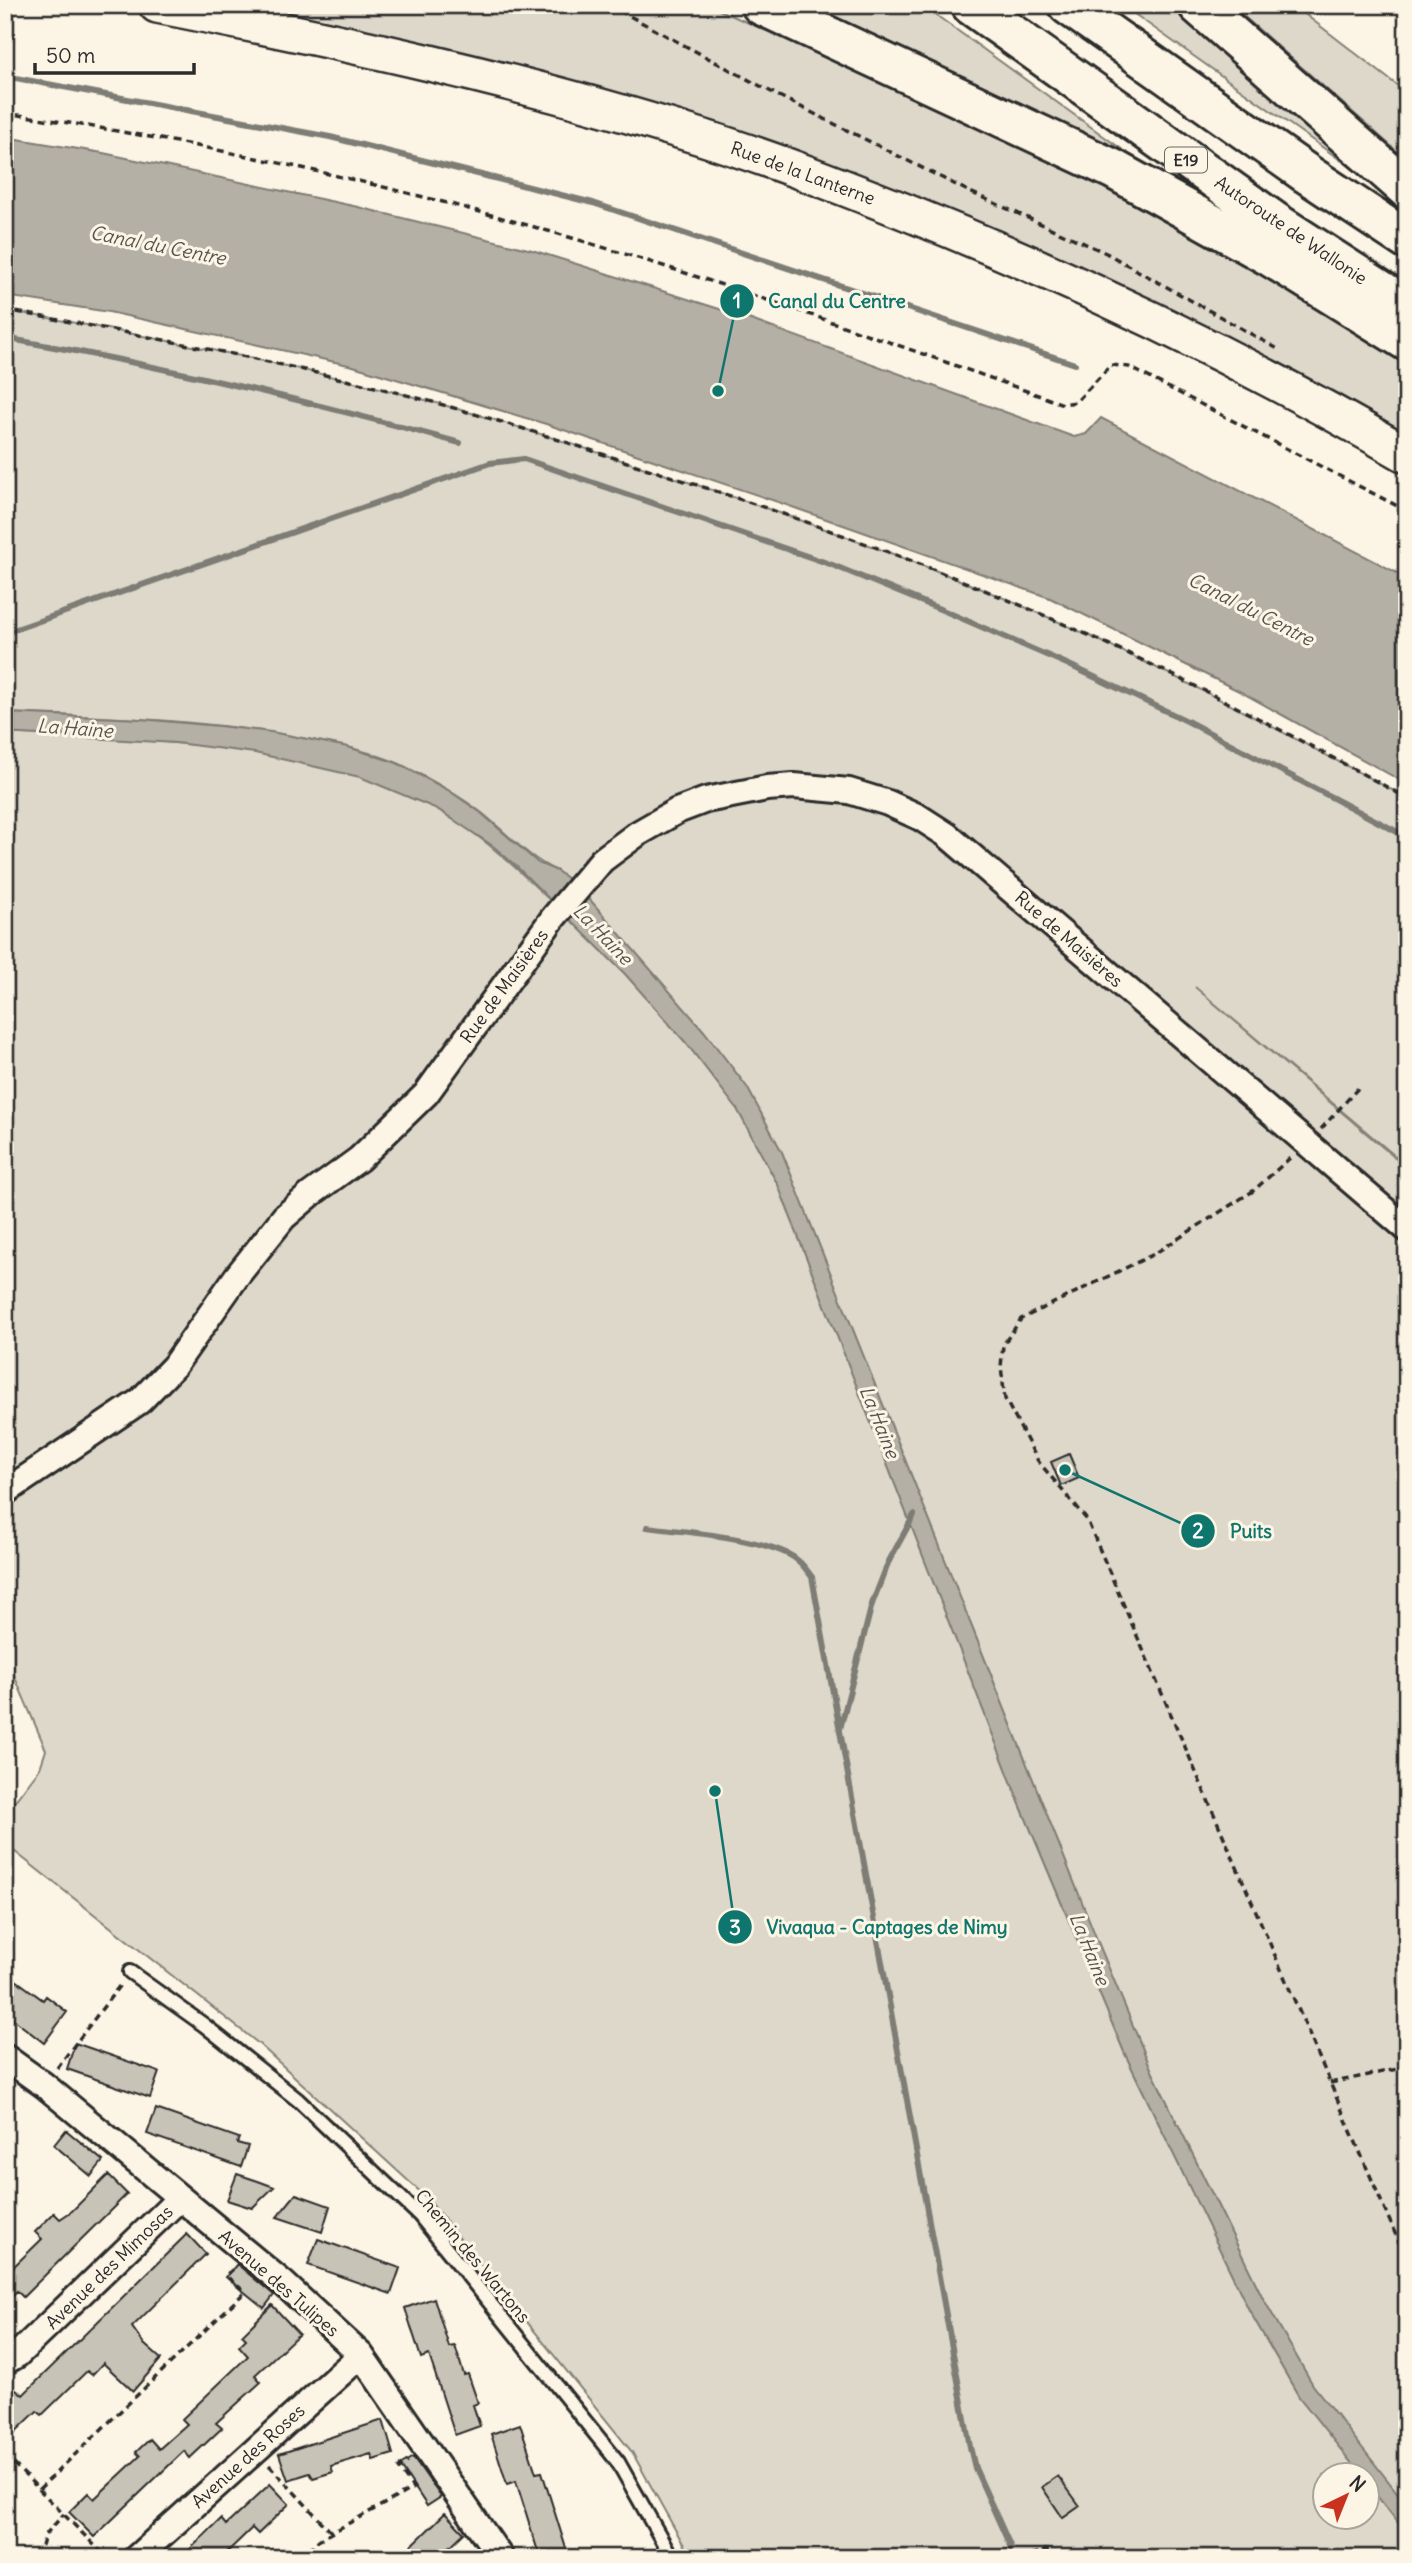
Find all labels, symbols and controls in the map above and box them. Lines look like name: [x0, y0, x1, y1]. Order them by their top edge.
scale bar: [35, 32, 194, 76]
text: 50 m: [46, 42, 95, 69]
street label: Rue de la Lanterne: [728, 136, 878, 210]
road number: E19: [1165, 148, 1207, 172]
street label: Autoroute de Wallonie: [1210, 170, 1372, 290]
water label: Canal du Centre: [88, 220, 230, 270]
callout: Canal du Centre: [719, 281, 920, 321]
text: 1: [733, 287, 741, 314]
text: Canal du Centre: [768, 289, 906, 313]
water label: Canal du Centre: [1184, 567, 1319, 652]
water label: La Haine: [36, 713, 115, 743]
street label: Rue de Maisières: [1010, 886, 1128, 992]
water label: La Haine: [568, 898, 639, 971]
street label: Rue de Maisières: [455, 924, 553, 1048]
water label: La Haine: [855, 1382, 906, 1463]
callout: Puits: [1181, 1511, 1286, 1551]
text: 2: [1192, 1517, 1204, 1544]
text: Puits: [1230, 1519, 1272, 1543]
callout: Vivaqua - Captages de Nimy: [717, 1907, 1022, 1947]
water label: La Haine: [1065, 1909, 1116, 1990]
text: 3: [729, 1914, 741, 1941]
text: Vivaqua - Captages de Nimy: [766, 1915, 1008, 1939]
street label: Chemin des Wartons: [410, 2185, 536, 2327]
street label: Avenue des Mimosas: [40, 2200, 178, 2334]
street label: Avenue des Tulipes: [214, 2224, 344, 2342]
street label: Avenue des Roses: [187, 2399, 309, 2513]
north arrow: [1310, 2462, 1380, 2532]
text: N: [1345, 2470, 1371, 2497]

